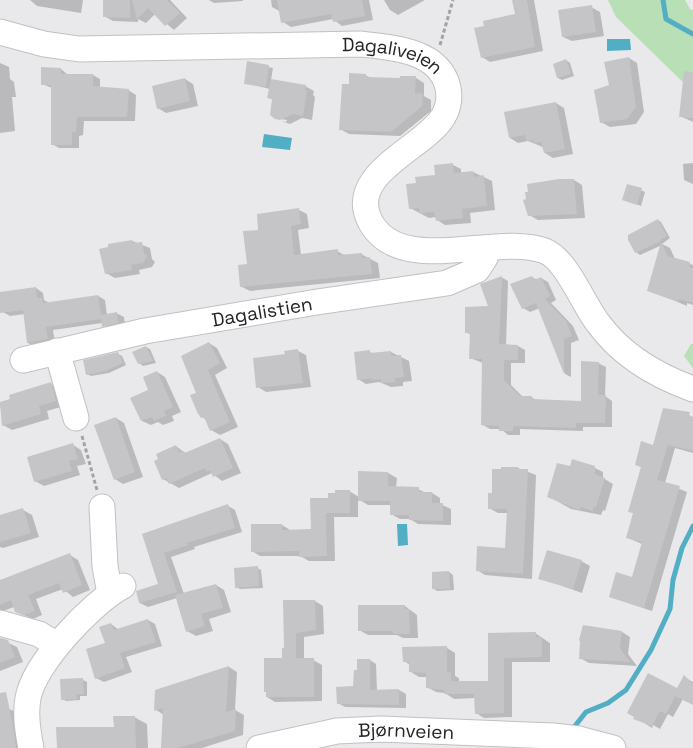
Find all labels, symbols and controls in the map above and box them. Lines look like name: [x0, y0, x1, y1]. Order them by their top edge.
street label: Dagaliveien: [342, 32, 448, 80]
street label: Dagalistien: [210, 291, 314, 333]
street label: Bjørnveien: [357, 717, 455, 745]

